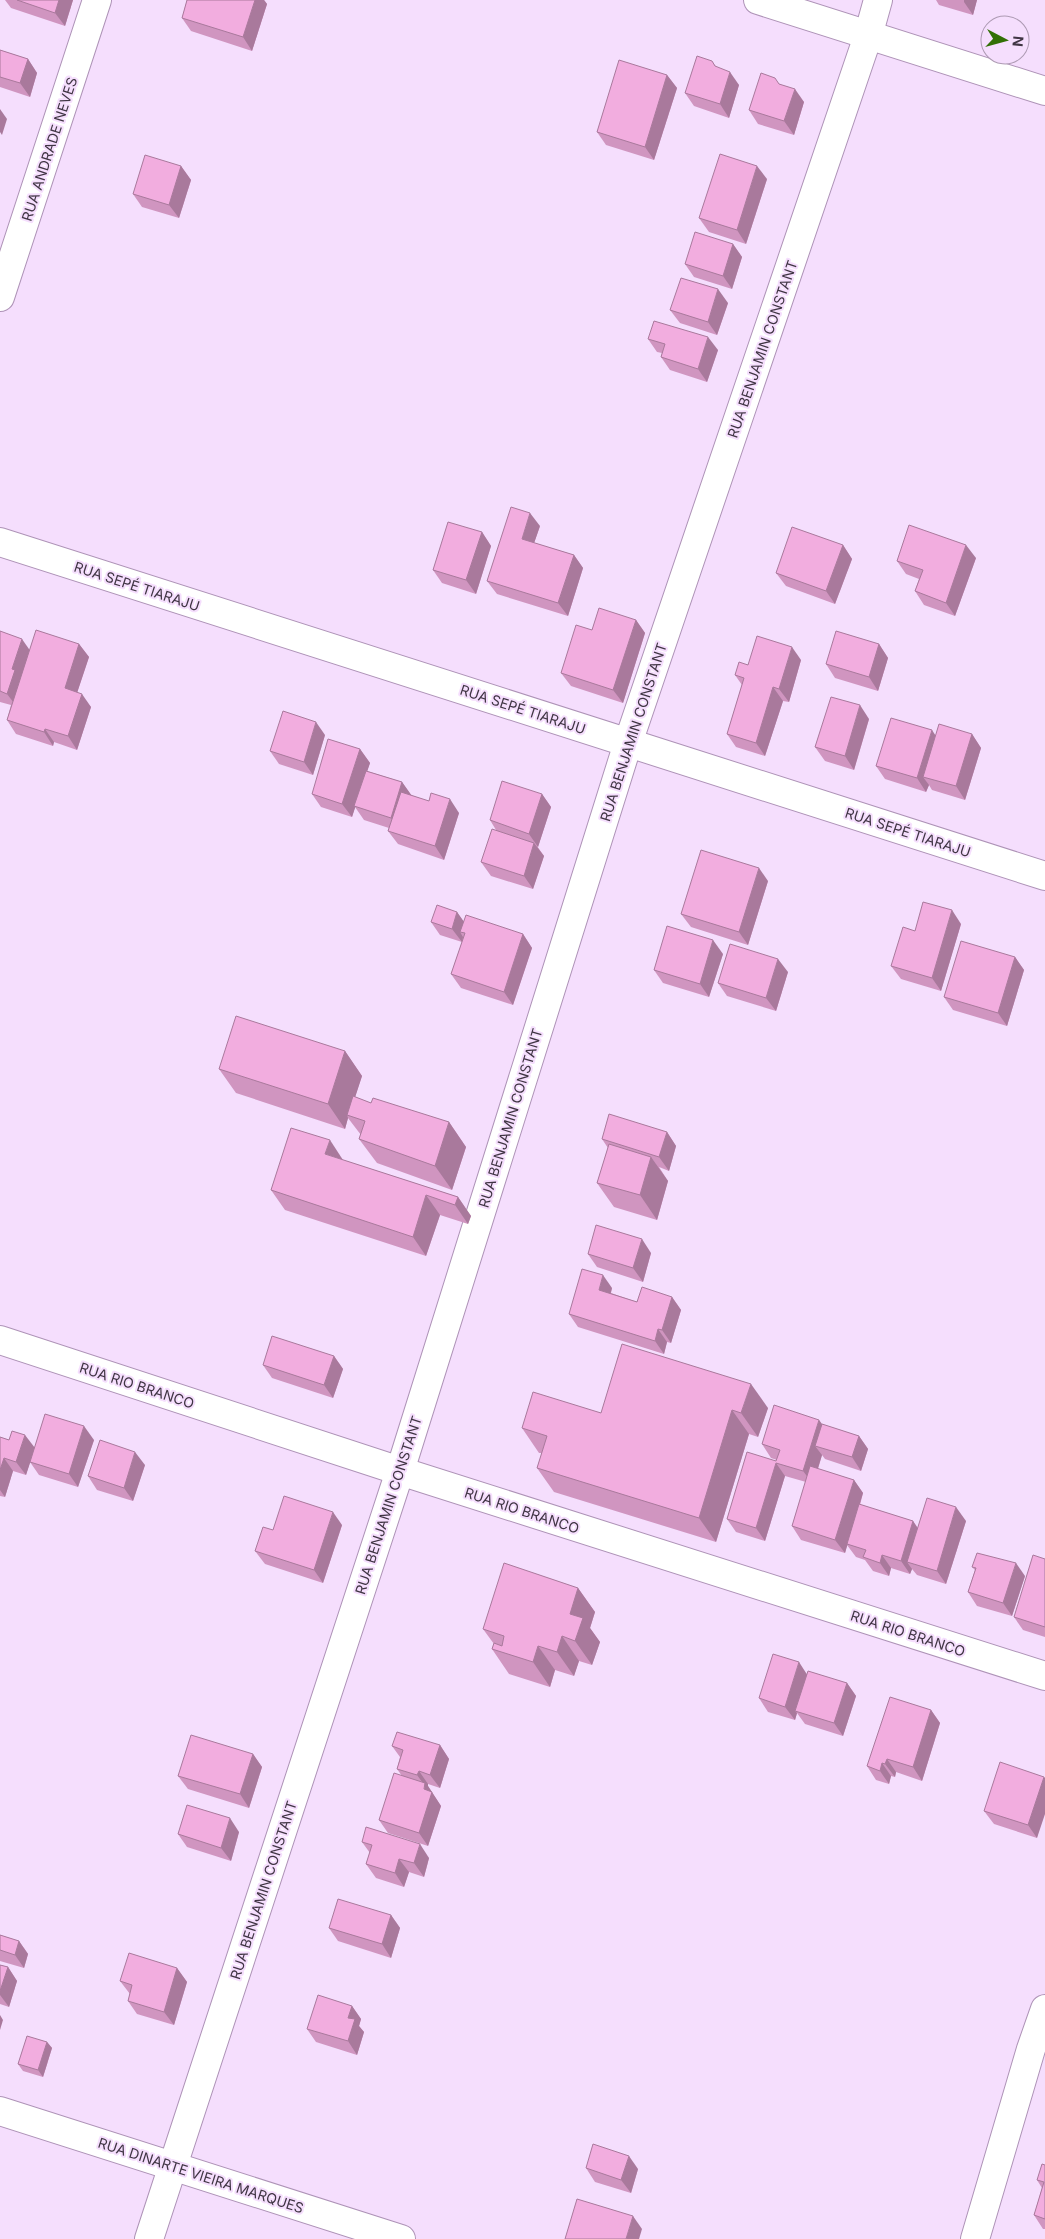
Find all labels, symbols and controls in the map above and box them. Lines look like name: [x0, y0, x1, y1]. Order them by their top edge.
north arrow: [980, 15, 1030, 65]
text: N: [1009, 35, 1027, 48]
street label: RUA ANDRADE NEVES: [18, 75, 80, 223]
street label: RUA BENJAMIN CONSTANT: [724, 258, 800, 440]
street label: RUA SEPÉ TIARAJU: [72, 558, 202, 614]
street label: RUA BENJAMIN CONSTANT: [596, 641, 670, 823]
street label: RUA SEPÉ TIARAJU: [458, 681, 588, 737]
street label: RUA SEPÉ TIARAJU: [843, 804, 973, 860]
street label: RUA BENJAMIN CONSTANT: [475, 1026, 545, 1210]
street label: RUA RIO BRANCO: [78, 1358, 196, 1412]
street label: RUA BENJAMIN CONSTANT: [351, 1414, 425, 1596]
street label: RUA RIO BRANCO: [463, 1483, 581, 1537]
street label: RUA RIO BRANCO: [849, 1606, 967, 1660]
street label: RUA BENJAMIN CONSTANT: [226, 1799, 300, 1981]
street label: RUA DINARTE VIEIRA MARQUES: [96, 2134, 306, 2216]

